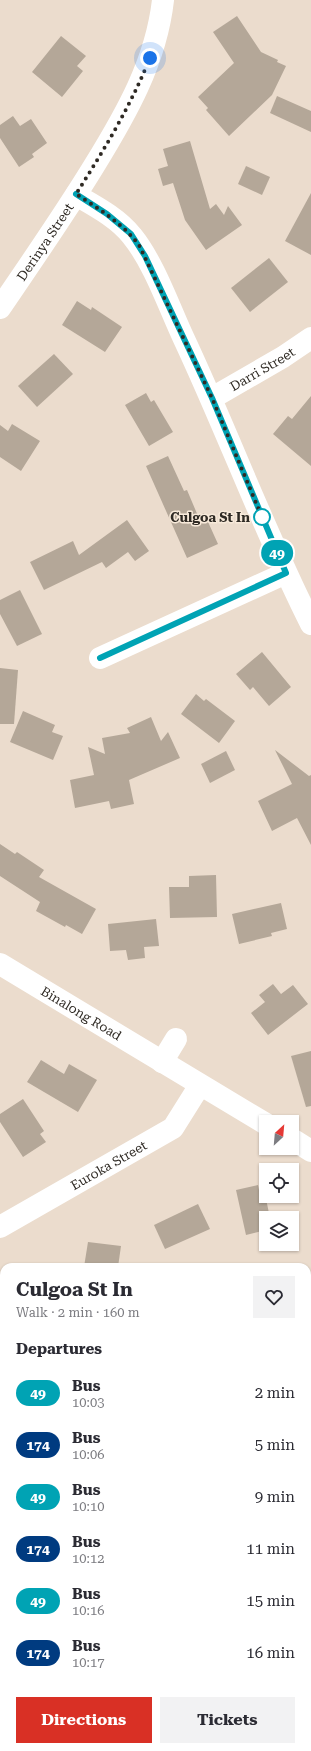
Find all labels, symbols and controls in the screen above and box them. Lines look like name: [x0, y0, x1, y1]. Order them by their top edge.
your location: [140, 48, 160, 68]
street label: Derinya Street: [14, 200, 76, 283]
street label: Darri Street: [227, 344, 298, 394]
marker: Culgoa St In: [253, 508, 271, 526]
place label: Culgoa St In: [170, 510, 250, 525]
line badge: 49: [259, 540, 295, 566]
text: 49: [269, 545, 285, 561]
street label: Binalong Road: [38, 983, 125, 1043]
north arrow: [259, 1115, 299, 1155]
map controls: [259, 1115, 299, 1251]
street label: Euroka Street: [68, 1137, 149, 1193]
button: locate: [259, 1163, 299, 1203]
button: layers: [259, 1211, 299, 1251]
button: heart: [253, 1276, 295, 1318]
text: Culgoa St In: [16, 1278, 133, 1301]
text: Walk · 2 min · 160 m: [16, 1305, 140, 1320]
text: Departures: [16, 1340, 102, 1358]
text: Bus: [72, 1377, 100, 1395]
text: 2 min: [255, 1384, 295, 1402]
text: 49: [30, 1385, 46, 1401]
text: 10:03: [72, 1395, 104, 1410]
text: Bus: [72, 1429, 100, 1447]
text: 5 min: [255, 1436, 295, 1454]
text: 174: [26, 1437, 50, 1453]
text: 10:06: [72, 1447, 104, 1462]
text: Bus: [72, 1481, 100, 1499]
text: 9 min: [255, 1488, 295, 1506]
text: 49: [30, 1489, 46, 1505]
text: 10:10: [72, 1499, 104, 1514]
text: Bus: [72, 1533, 100, 1551]
text: 11 min: [246, 1540, 295, 1558]
text: 174: [26, 1541, 50, 1557]
text: 10:12: [72, 1551, 104, 1566]
text: Bus: [72, 1585, 100, 1603]
text: 15 min: [246, 1592, 295, 1610]
text: 49: [30, 1593, 46, 1609]
text: 10:16: [72, 1603, 104, 1618]
text: Bus: [72, 1637, 100, 1655]
text: 16 min: [246, 1644, 295, 1662]
text: 174: [26, 1645, 50, 1661]
text: 10:17: [72, 1655, 104, 1670]
button: Directions: [16, 1697, 152, 1743]
button: Tickets: [160, 1697, 295, 1743]

